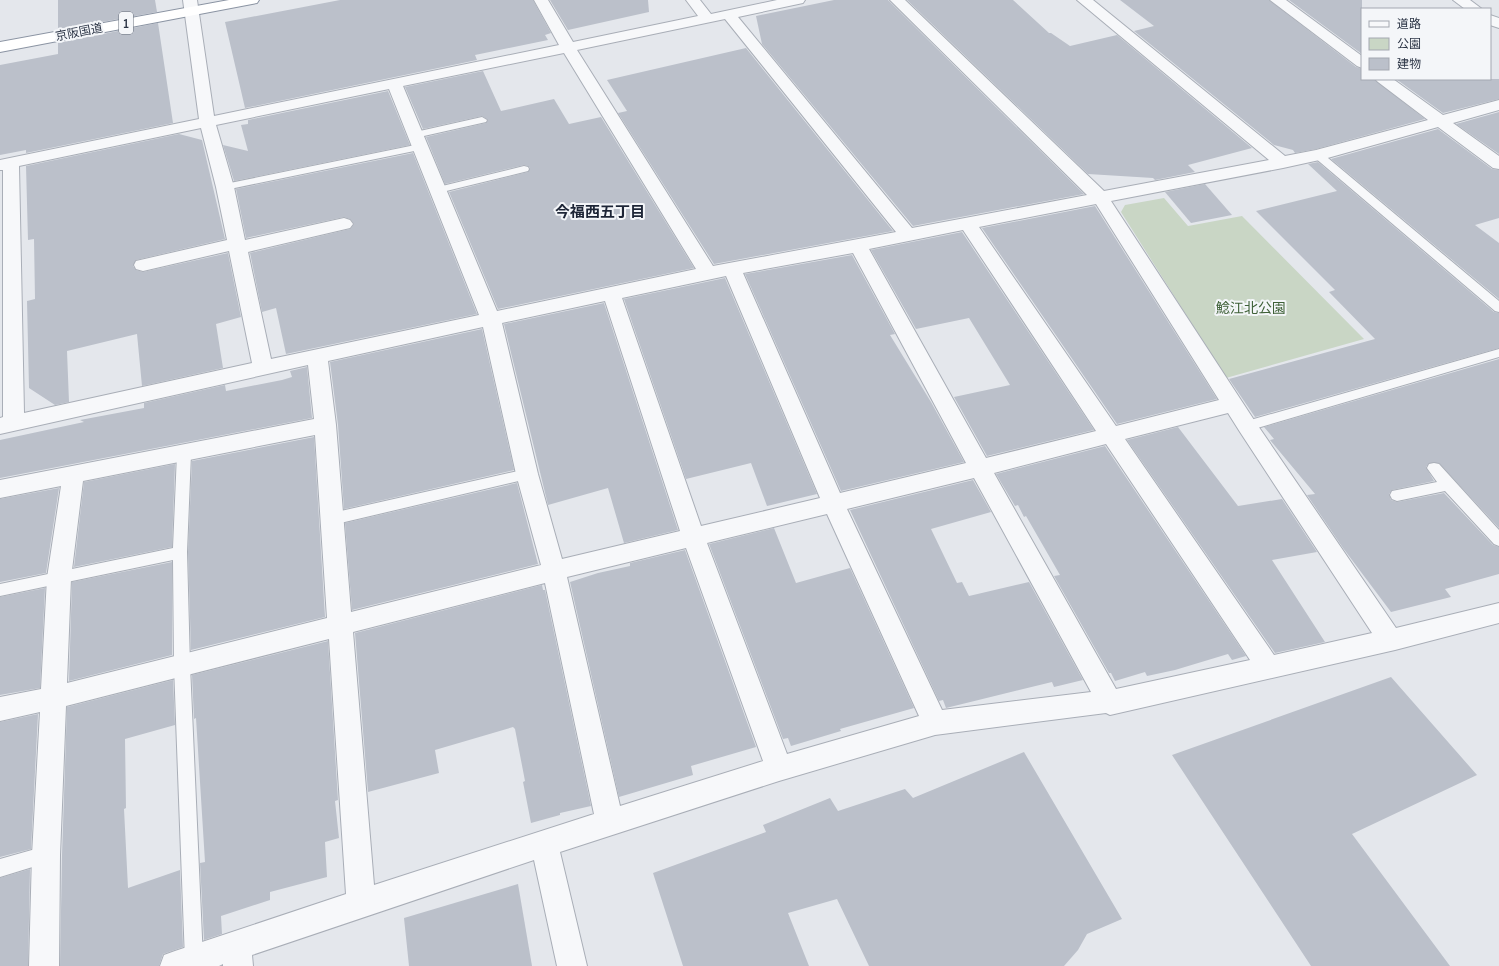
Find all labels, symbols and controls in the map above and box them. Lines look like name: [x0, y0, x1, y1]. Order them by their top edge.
legend: [1361, 8, 1491, 80]
road number: 1: [119, 12, 133, 34]
text: 道路: [1397, 17, 1421, 32]
street label: 京阪国道: [54, 21, 104, 44]
text: 公園: [1397, 37, 1421, 52]
text: 建物: [1397, 57, 1421, 72]
district label: 今福西五丁目: [555, 203, 645, 222]
park label: 鯰江北公園: [1216, 300, 1286, 317]

